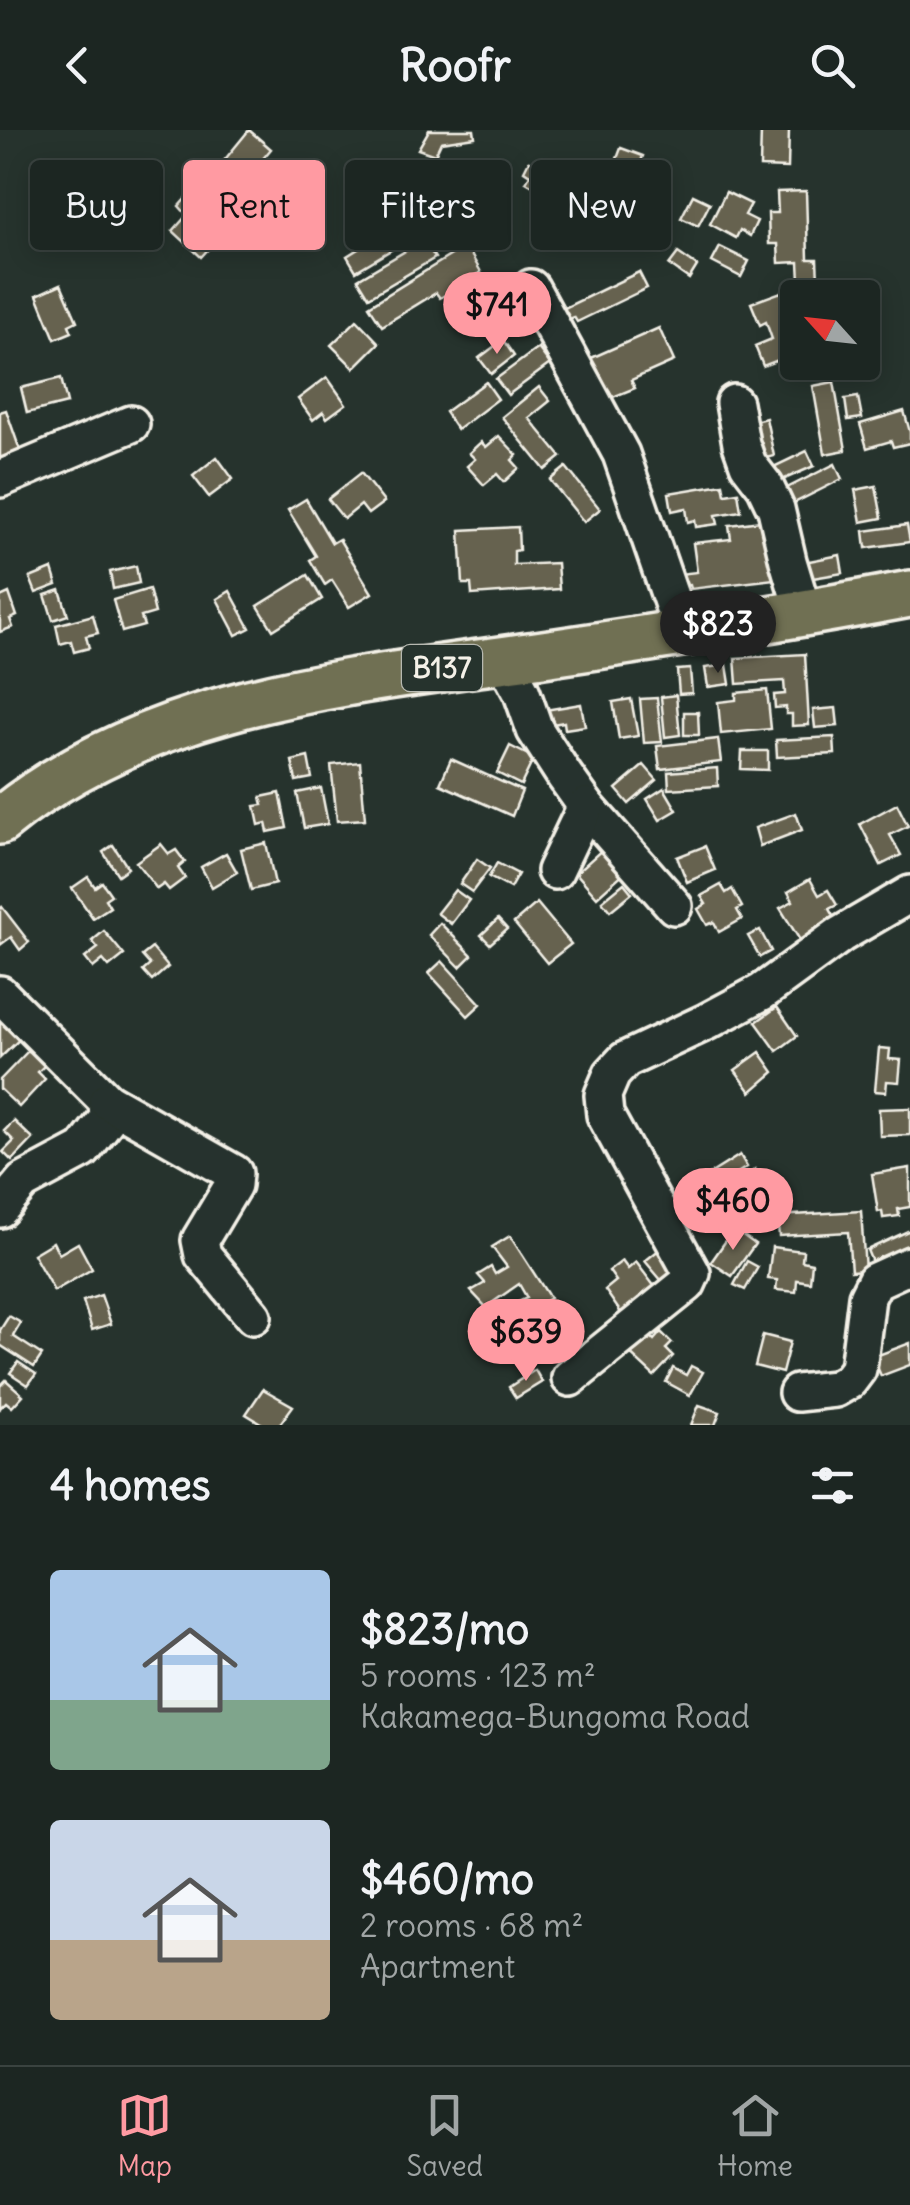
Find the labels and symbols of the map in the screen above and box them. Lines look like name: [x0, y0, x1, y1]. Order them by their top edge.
pin: $741: [438, 272, 556, 357]
north arrow: [780, 280, 880, 380]
pin: $823: [659, 591, 777, 676]
road number: B137: [402, 645, 482, 691]
pin: $460: [674, 1168, 792, 1253]
pin: $639: [467, 1299, 585, 1384]

